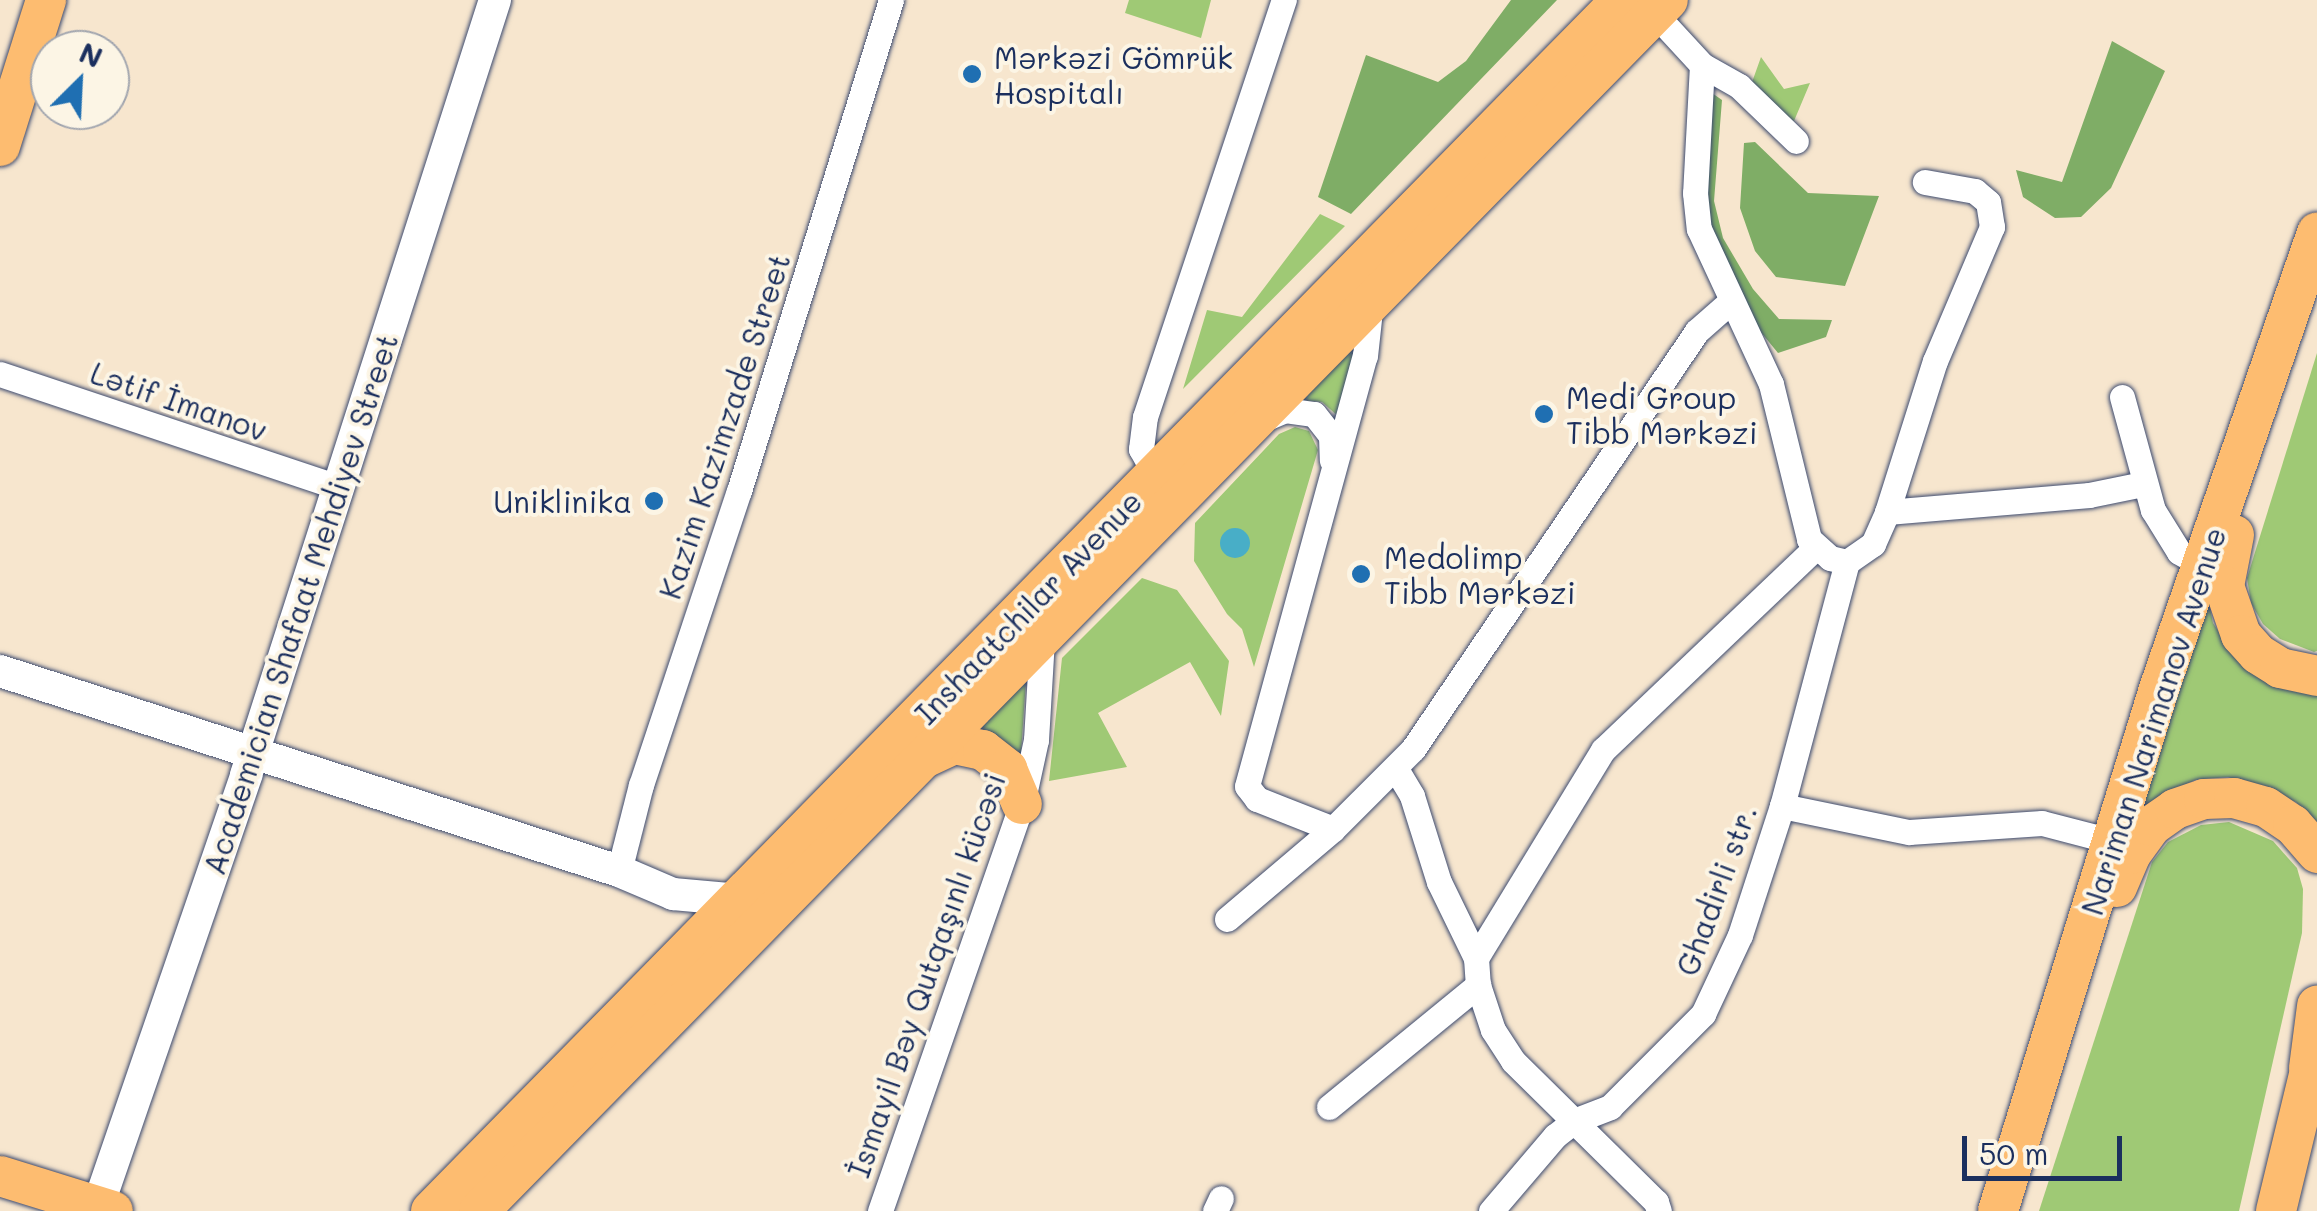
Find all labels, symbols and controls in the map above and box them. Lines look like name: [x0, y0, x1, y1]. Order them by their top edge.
north arrow: [30, 30, 130, 130]
text: N: [74, 34, 108, 75]
place label: Mərkəzi Gömrük Hospitalı: [994, 39, 1233, 110]
marker: Mərkəzi Gömrük Hospitalı: [959, 61, 985, 87]
street label: Kazim Kazimzade Street: [651, 249, 797, 603]
street label: Academician Shafaat Mehdiyev Street: [195, 329, 405, 879]
street label: Lətif İmanov: [86, 354, 272, 448]
place label: Medi Group Tibb Mərkəzi: [1566, 379, 1758, 450]
marker: Medi Group Tibb Mərkəzi: [1531, 401, 1557, 427]
place label: Uniklinika: [493, 483, 632, 519]
street label: Inshaatchilar Avenue: [907, 483, 1149, 731]
marker: Uniklinika: [641, 488, 667, 514]
street label: Nariman Narimanov Avenue: [2073, 523, 2233, 919]
place label: Medolimp Tibb Mərkəzi: [1384, 539, 1576, 610]
marker: Medolimp Tibb Mərkəzi: [1348, 561, 1374, 587]
street label: İsmayil Bəy Qutqaşınlı kücəsi: [840, 768, 1012, 1182]
street label: Ghadirli str.: [1668, 800, 1764, 980]
scale bar: [1967, 1116, 2127, 1178]
text: 50 m: [1979, 1133, 2049, 1173]

